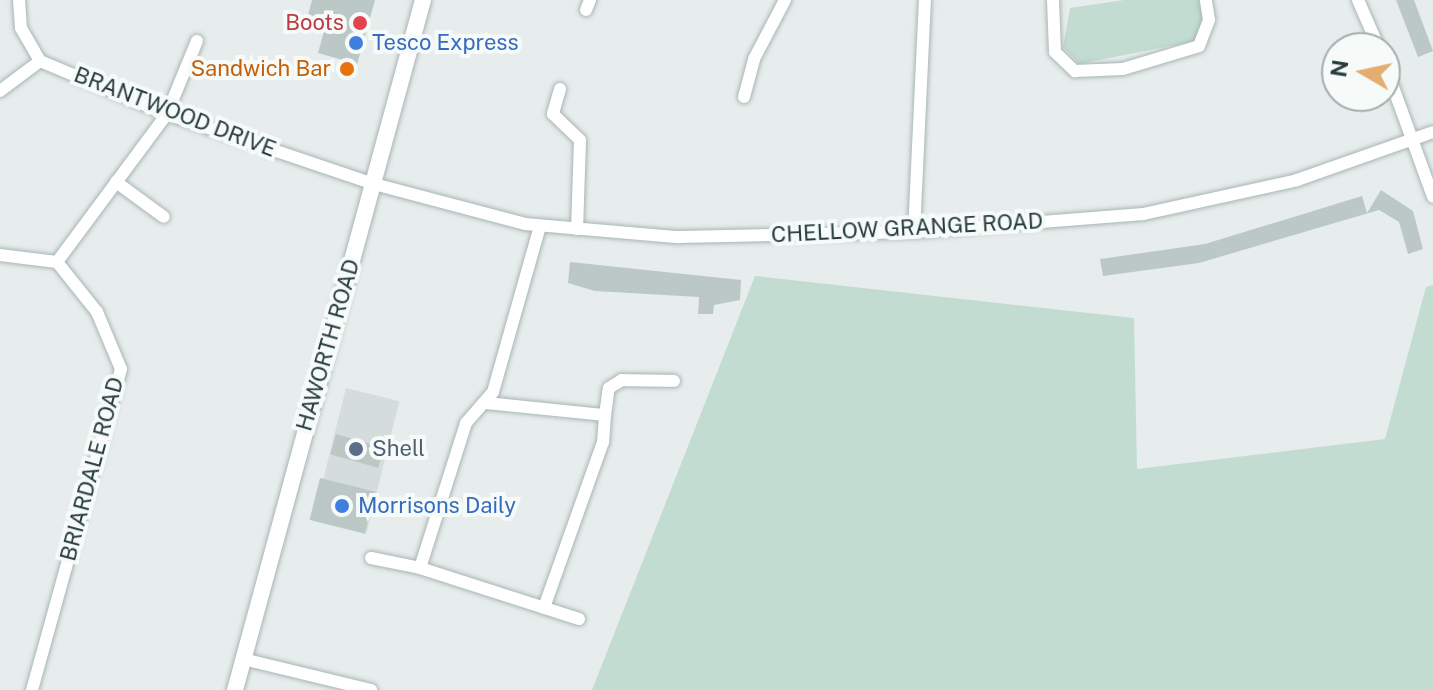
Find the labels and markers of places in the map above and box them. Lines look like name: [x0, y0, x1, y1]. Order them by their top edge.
place label: Boots: [285, 10, 344, 36]
marker: Boots: [351, 14, 369, 32]
place label: Tesco Express: [372, 30, 519, 56]
marker: Tesco Express: [347, 34, 365, 52]
place label: Sandwich Bar: [190, 56, 331, 82]
marker: Sandwich Bar: [338, 60, 356, 78]
place label: Shell: [372, 436, 425, 462]
marker: Shell: [347, 440, 365, 458]
place label: Morrisons Daily: [358, 493, 516, 519]
marker: Morrisons Daily: [333, 497, 351, 515]

